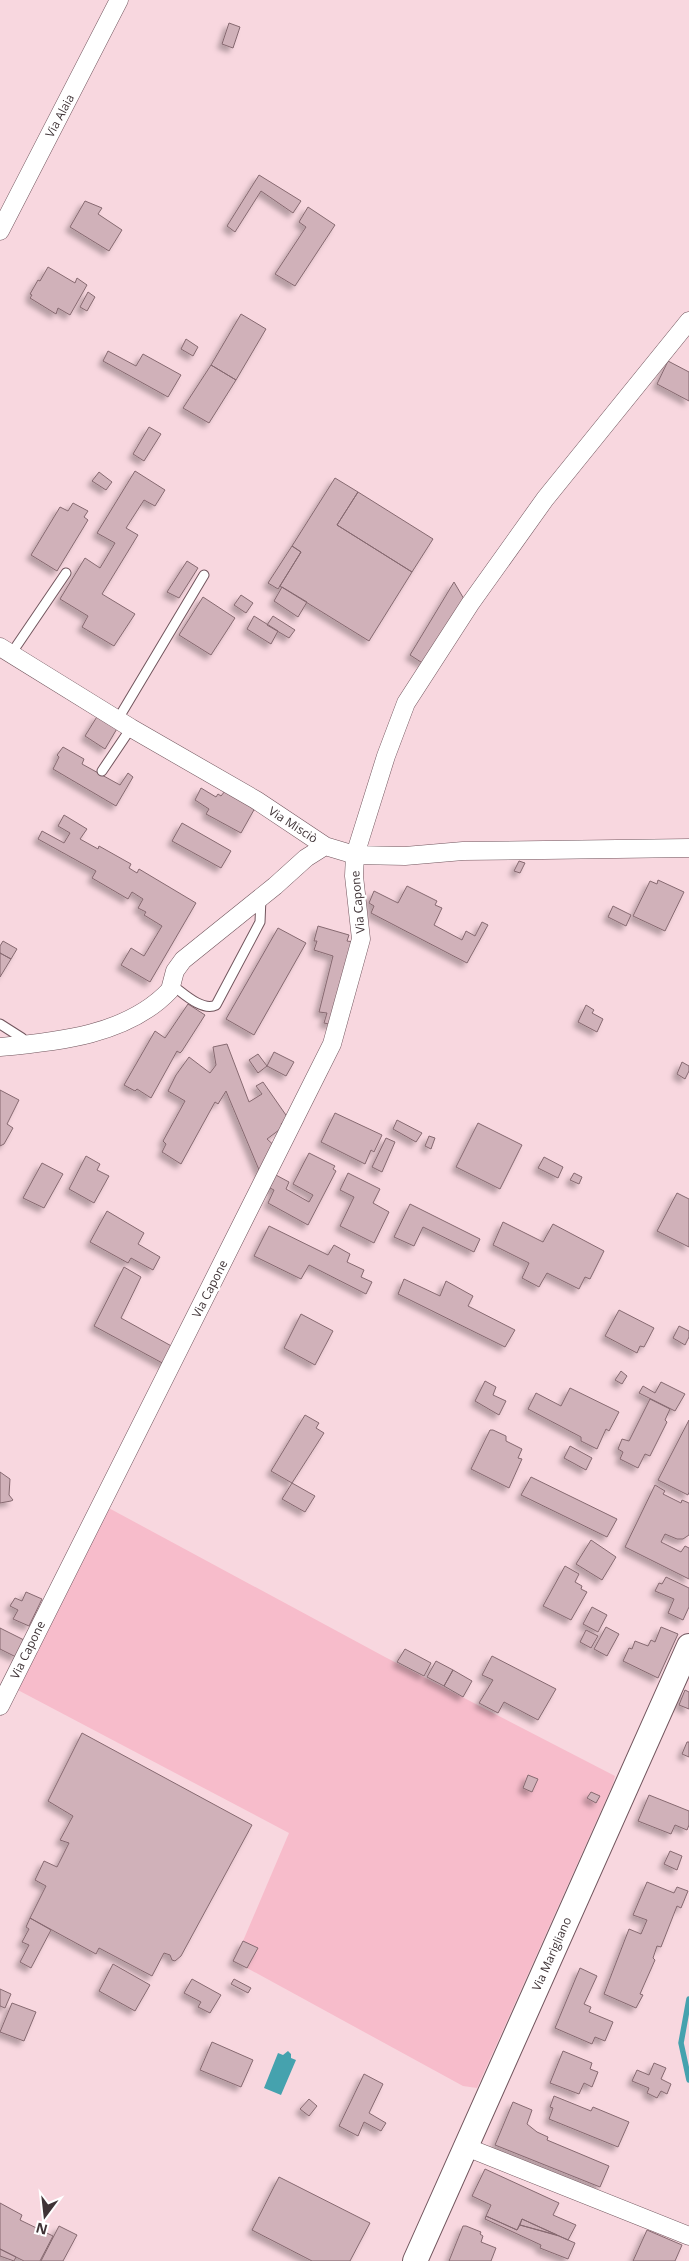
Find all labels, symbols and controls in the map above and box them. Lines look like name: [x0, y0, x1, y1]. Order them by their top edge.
street label: Via Alaia: [41, 91, 78, 140]
street label: Via Misciò: [265, 802, 321, 847]
street label: Via Capone: [346, 870, 369, 934]
street label: Via Capone: [188, 1257, 232, 1321]
street label: Via Capone: [6, 1618, 49, 1682]
street label: Via Marigliano: [528, 1914, 575, 1993]
north arrow: [20, 2191, 70, 2241]
text: N: [34, 2218, 49, 2240]

